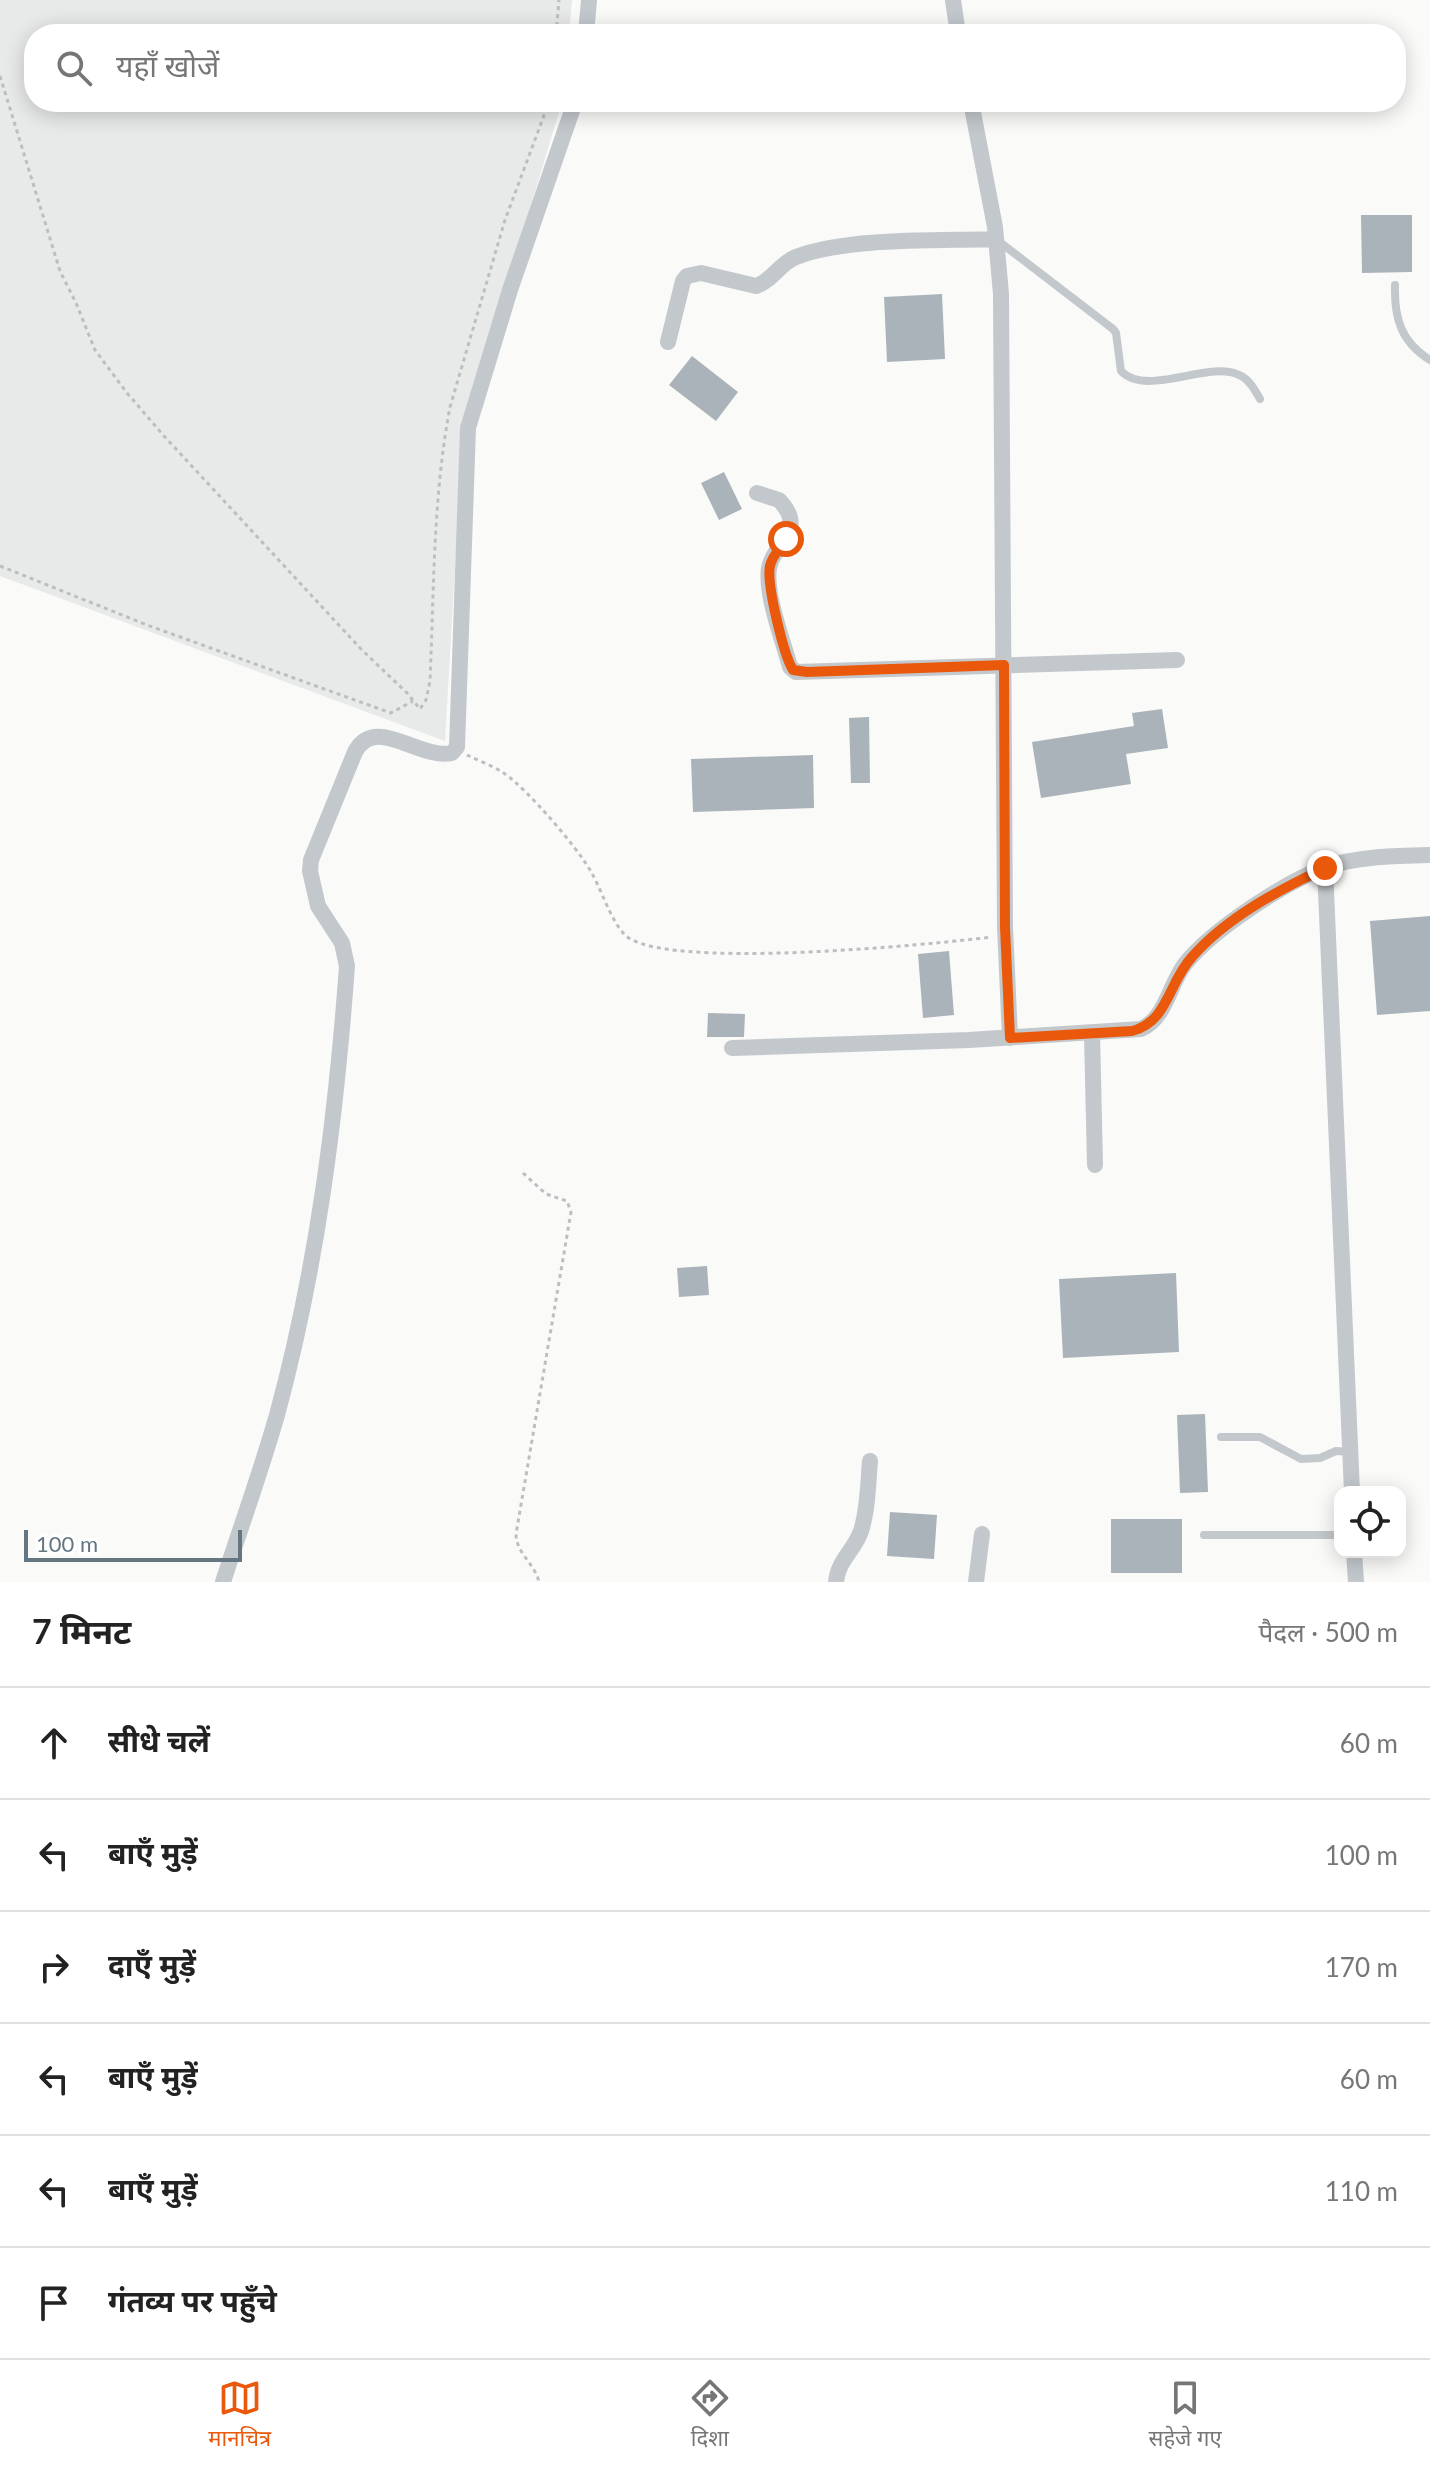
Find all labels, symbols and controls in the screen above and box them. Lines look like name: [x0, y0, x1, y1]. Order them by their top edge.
search box: [24, 24, 1406, 112]
icon: search: [52, 46, 96, 90]
text: यहाँ खोजें: [116, 47, 219, 83]
route start: [768, 521, 804, 557]
route end: [1307, 850, 1343, 886]
map controls: [1334, 1486, 1406, 1558]
button: locate: [1334, 1486, 1406, 1558]
scale bar: [24, 1526, 242, 1562]
text: 100 m: [36, 1530, 98, 1557]
text: 7 मिनट: [32, 1610, 131, 1651]
text: पैदल · 500 m: [1258, 1616, 1398, 1648]
icon: ahead: [32, 1721, 76, 1765]
text: सीधे चलें: [108, 1722, 210, 1758]
text: 60 m: [1340, 1727, 1398, 1759]
icon: left: [32, 1833, 76, 1877]
text: बाएँ मुड़ें: [108, 1834, 198, 1870]
text: 100 m: [1325, 1839, 1398, 1871]
icon: right: [32, 1945, 76, 1989]
text: दाएँ मुड़ें: [108, 1946, 196, 1982]
text: 170 m: [1325, 1951, 1398, 1983]
icon: left: [32, 2057, 76, 2101]
text: बाएँ मुड़ें: [108, 2058, 198, 2094]
text: 60 m: [1340, 2063, 1398, 2095]
icon: left: [32, 2169, 76, 2213]
text: बाएँ मुड़ें: [108, 2170, 198, 2206]
text: 110 m: [1325, 2175, 1398, 2207]
icon: arrive: [32, 2281, 76, 2325]
text: गंतव्य पर पहुँचे: [108, 2282, 277, 2318]
tab: मानचित्र: [208, 2376, 271, 2455]
tab: दिशा: [688, 2376, 732, 2455]
tab: सहेजे गए: [1149, 2376, 1222, 2455]

